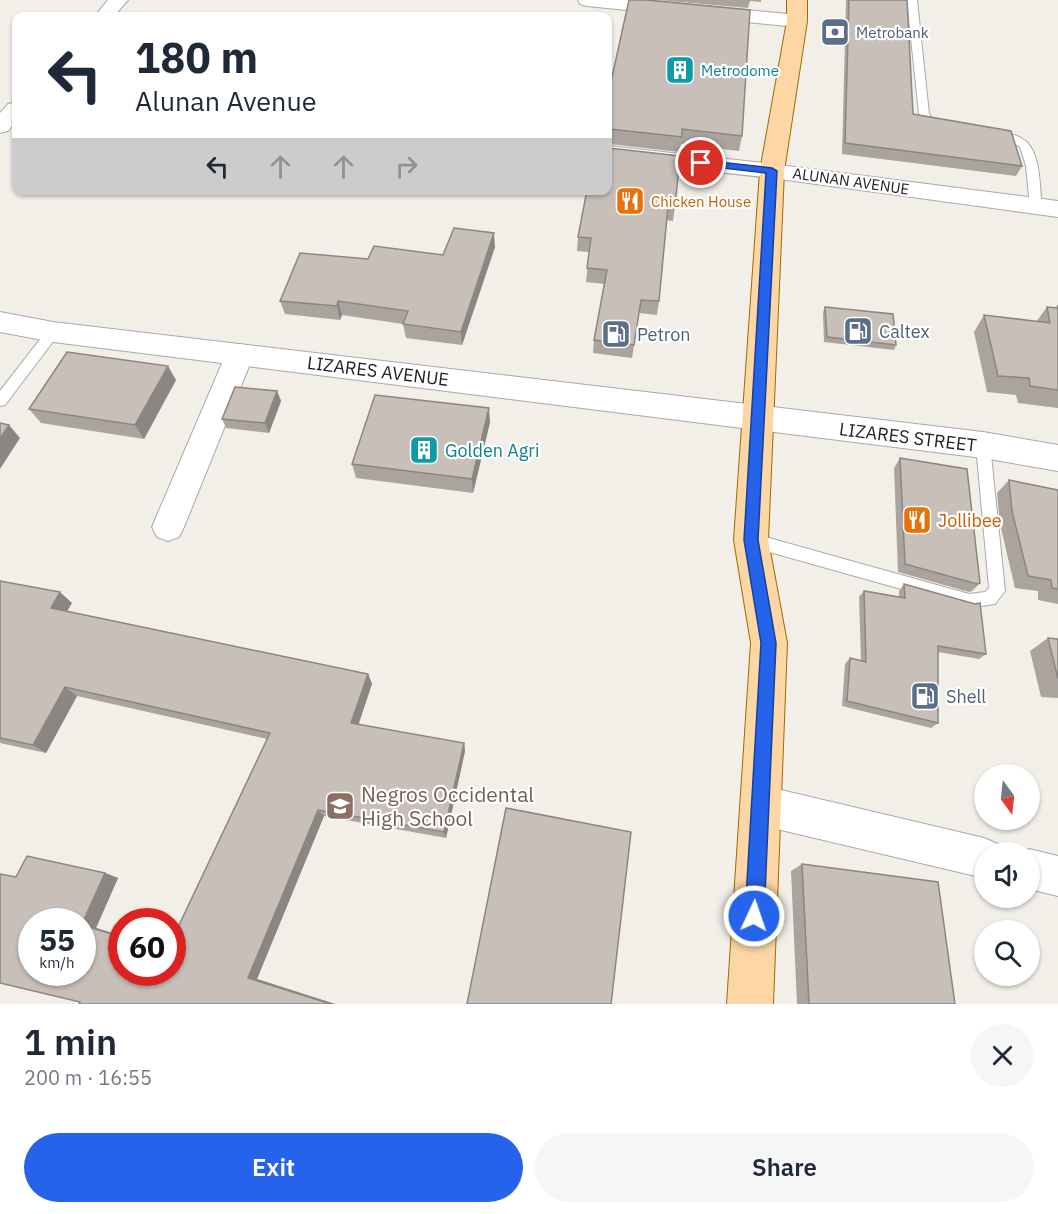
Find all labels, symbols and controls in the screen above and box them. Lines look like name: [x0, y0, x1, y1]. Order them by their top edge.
bank icon: Metrobank: [819, 16, 851, 48]
place label: Metrobank: [856, 23, 929, 42]
text: 180 m: [135, 30, 258, 85]
icon: left: [36, 36, 114, 114]
building icon: Metrodome: [664, 54, 696, 86]
place label: Metrodome: [701, 61, 779, 80]
text: Alunan Avenue: [135, 83, 317, 118]
pin: [675, 137, 726, 188]
icon: arrive: [684, 146, 717, 179]
icon: left: [201, 150, 234, 183]
icon: ahead: [264, 150, 297, 183]
icon: ahead: [327, 150, 360, 183]
icon: right: [390, 150, 423, 183]
street label: ALUNAN AVENUE: [791, 163, 911, 199]
restaurant icon: Chicken House: [614, 185, 646, 217]
place label: Chicken House: [651, 192, 751, 211]
fuel station icon: Caltex: [842, 315, 874, 347]
fuel station icon: Petron: [600, 318, 632, 350]
place label: Caltex: [879, 320, 930, 343]
place label: Petron: [637, 323, 691, 346]
street label: LIZARES AVENUE: [306, 351, 450, 391]
street label: LIZARES STREET: [838, 417, 978, 457]
building icon: Golden Agri: [408, 434, 440, 466]
place label: Golden Agri: [445, 439, 539, 462]
restaurant icon: Jollibee: [901, 504, 933, 536]
place label: Jollibee: [938, 509, 1002, 532]
fuel station icon: Shell: [909, 680, 941, 712]
place label: Shell: [946, 685, 986, 708]
north arrow: [974, 764, 1040, 830]
map controls: [974, 764, 1040, 986]
place label: Negros Occidental High School: [361, 780, 534, 832]
school or university icon: Negros Occidental High School: [324, 790, 356, 822]
button: sound: [974, 842, 1040, 908]
position arrow: [722, 884, 786, 948]
speed limit sign: 60: [108, 908, 186, 986]
text: 55: [39, 920, 75, 959]
button: search: [974, 920, 1040, 986]
text: km/h: [39, 953, 75, 972]
text: 1 min: [24, 1018, 117, 1065]
button: close: [971, 1024, 1034, 1087]
text: 200 m · 16:55: [24, 1064, 152, 1091]
button: Exit: [24, 1133, 523, 1202]
button: Share: [535, 1133, 1034, 1202]

